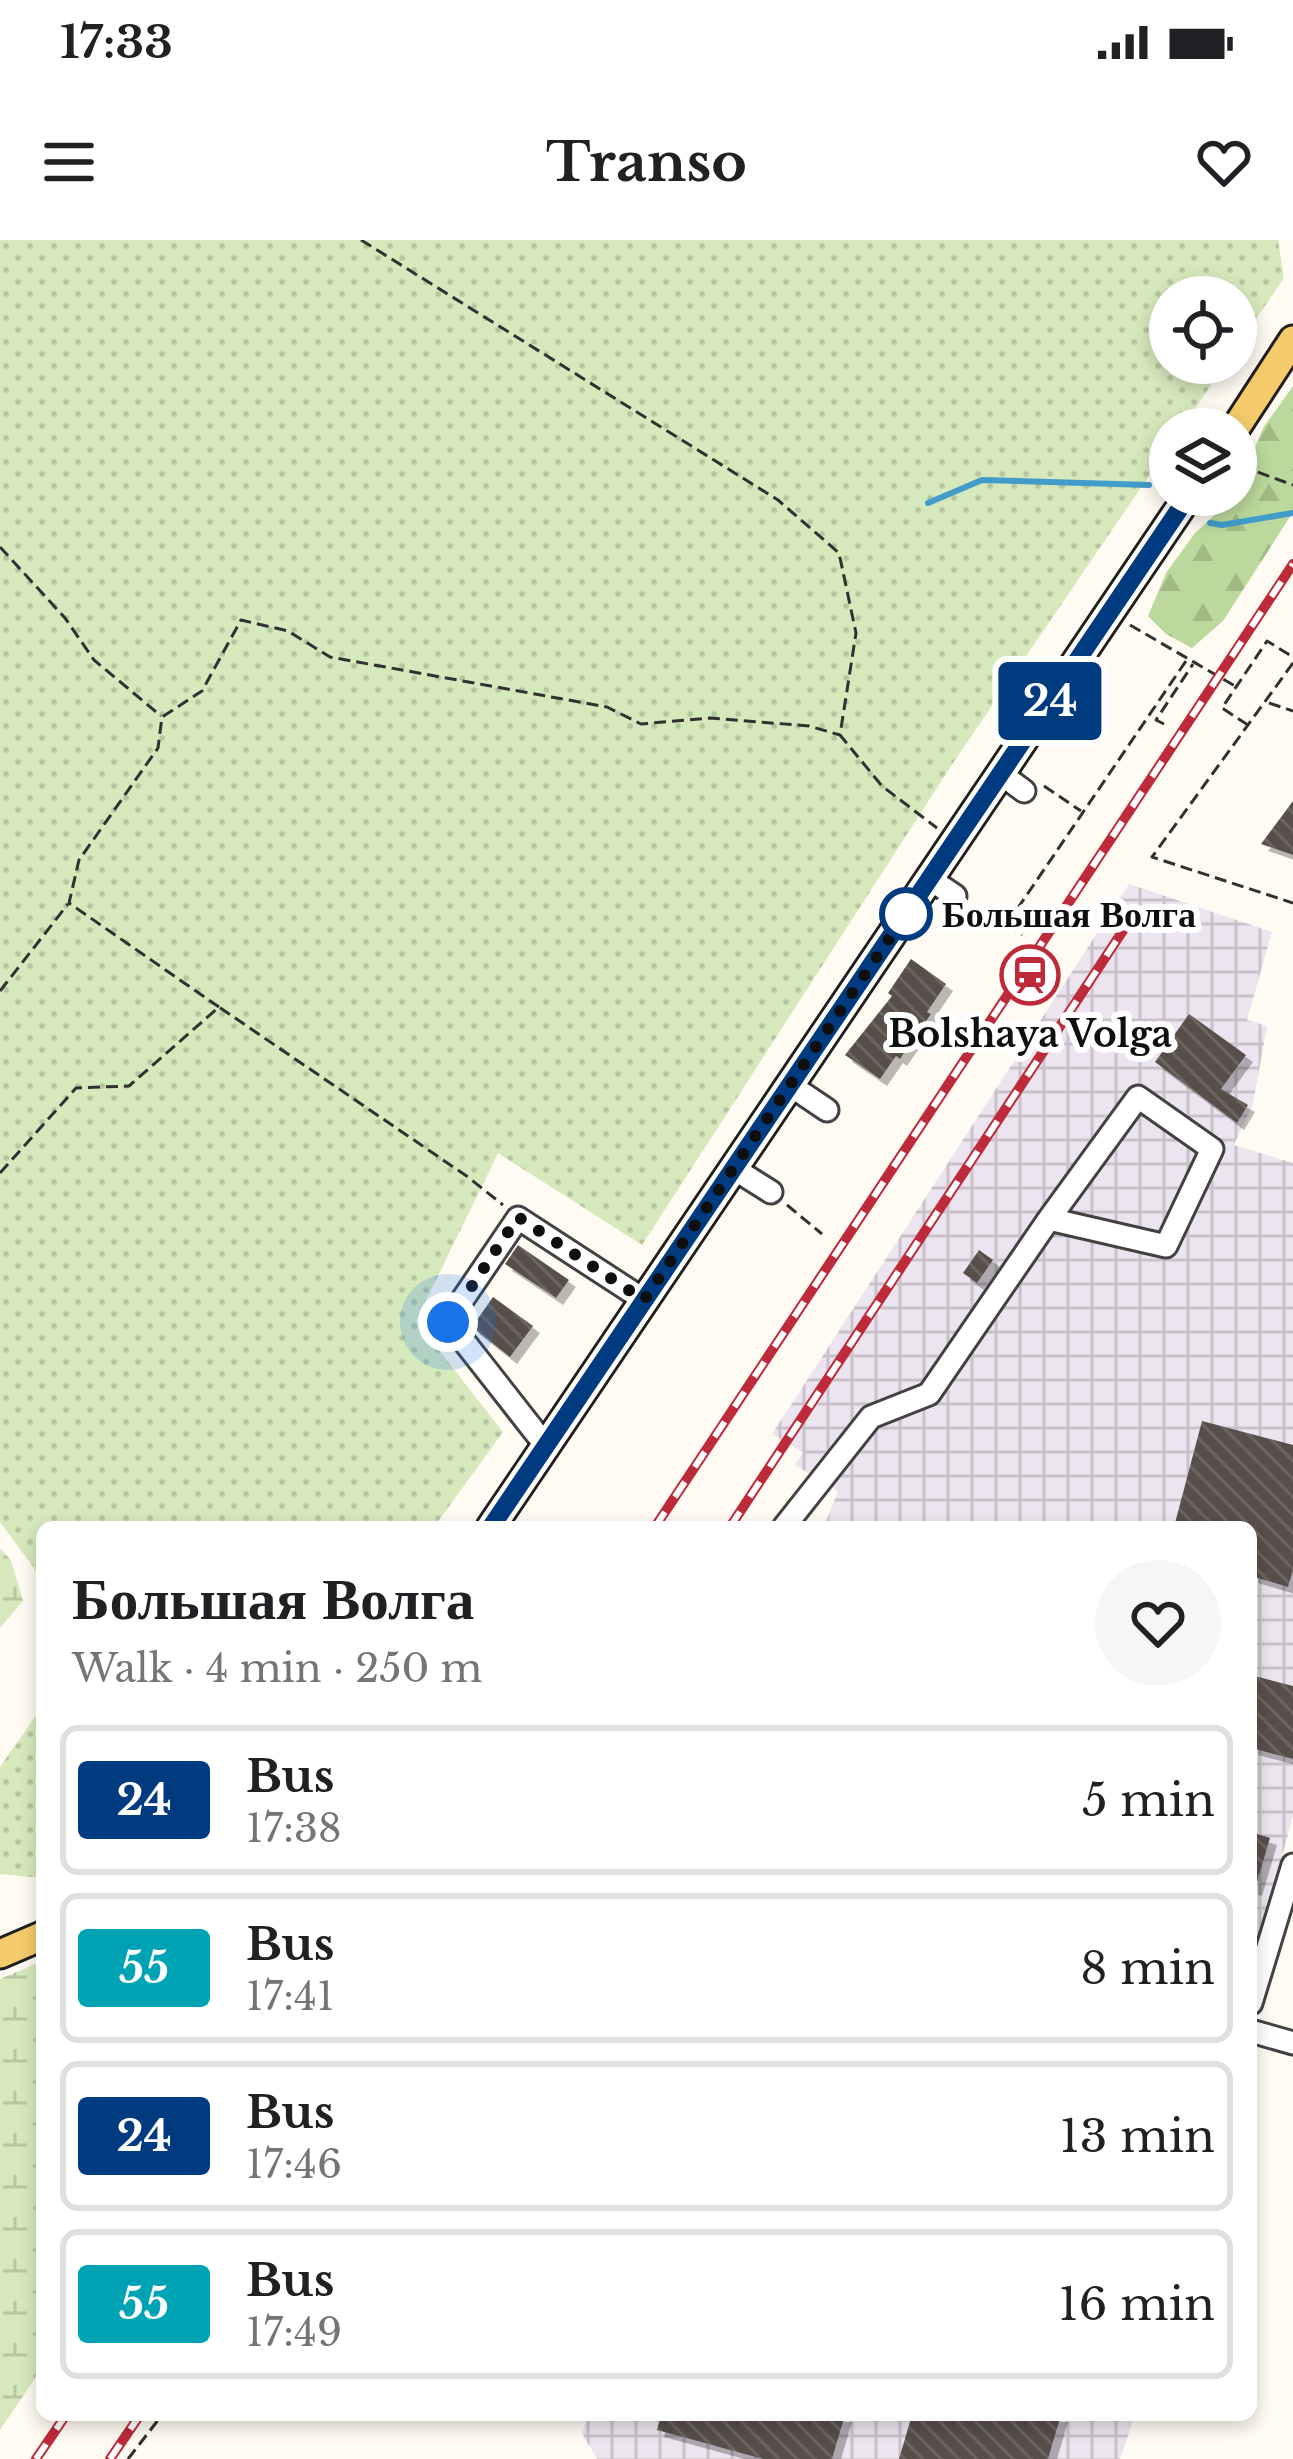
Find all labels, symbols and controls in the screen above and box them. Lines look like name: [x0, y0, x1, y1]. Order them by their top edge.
text: 17:33: [60, 14, 173, 70]
icon: menu: [36, 129, 102, 195]
text: Transo: [546, 129, 747, 196]
icon: heart: [1191, 129, 1257, 195]
map controls: [1149, 276, 1257, 516]
button: locate: [1149, 276, 1257, 384]
button: layers: [1149, 408, 1257, 516]
line badge: 24: [996, 662, 1104, 740]
text: 24: [1022, 675, 1078, 727]
marker: Большая Волга: [881, 889, 931, 939]
place label: Большая Волга: [942, 892, 1196, 937]
station icon: Bolshaya Volga: [999, 944, 1061, 1006]
place label: Bolshaya Volga: [888, 1012, 1172, 1057]
your location: [418, 1292, 478, 1352]
button: heart: [1095, 1560, 1221, 1686]
text: Большая Волга: [72, 1564, 474, 1634]
text: Walk · 4 min · 250 m: [72, 1644, 482, 1693]
text: Bus: [246, 1748, 334, 1804]
text: 5 min: [1082, 1772, 1215, 1828]
text: 24: [116, 1774, 172, 1826]
text: 17:38: [246, 1804, 342, 1853]
text: Bus: [246, 1916, 334, 1972]
text: 8 min: [1080, 1940, 1215, 1996]
text: 55: [119, 1942, 169, 1994]
text: 17:41: [246, 1972, 334, 2021]
text: Bus: [246, 2084, 334, 2140]
text: 13 min: [1060, 2108, 1215, 2164]
text: 24: [116, 2110, 172, 2162]
text: 17:46: [246, 2140, 342, 2189]
text: Bus: [246, 2252, 334, 2308]
text: 16 min: [1058, 2276, 1215, 2332]
text: 55: [119, 2278, 169, 2330]
text: 17:49: [246, 2308, 342, 2357]

